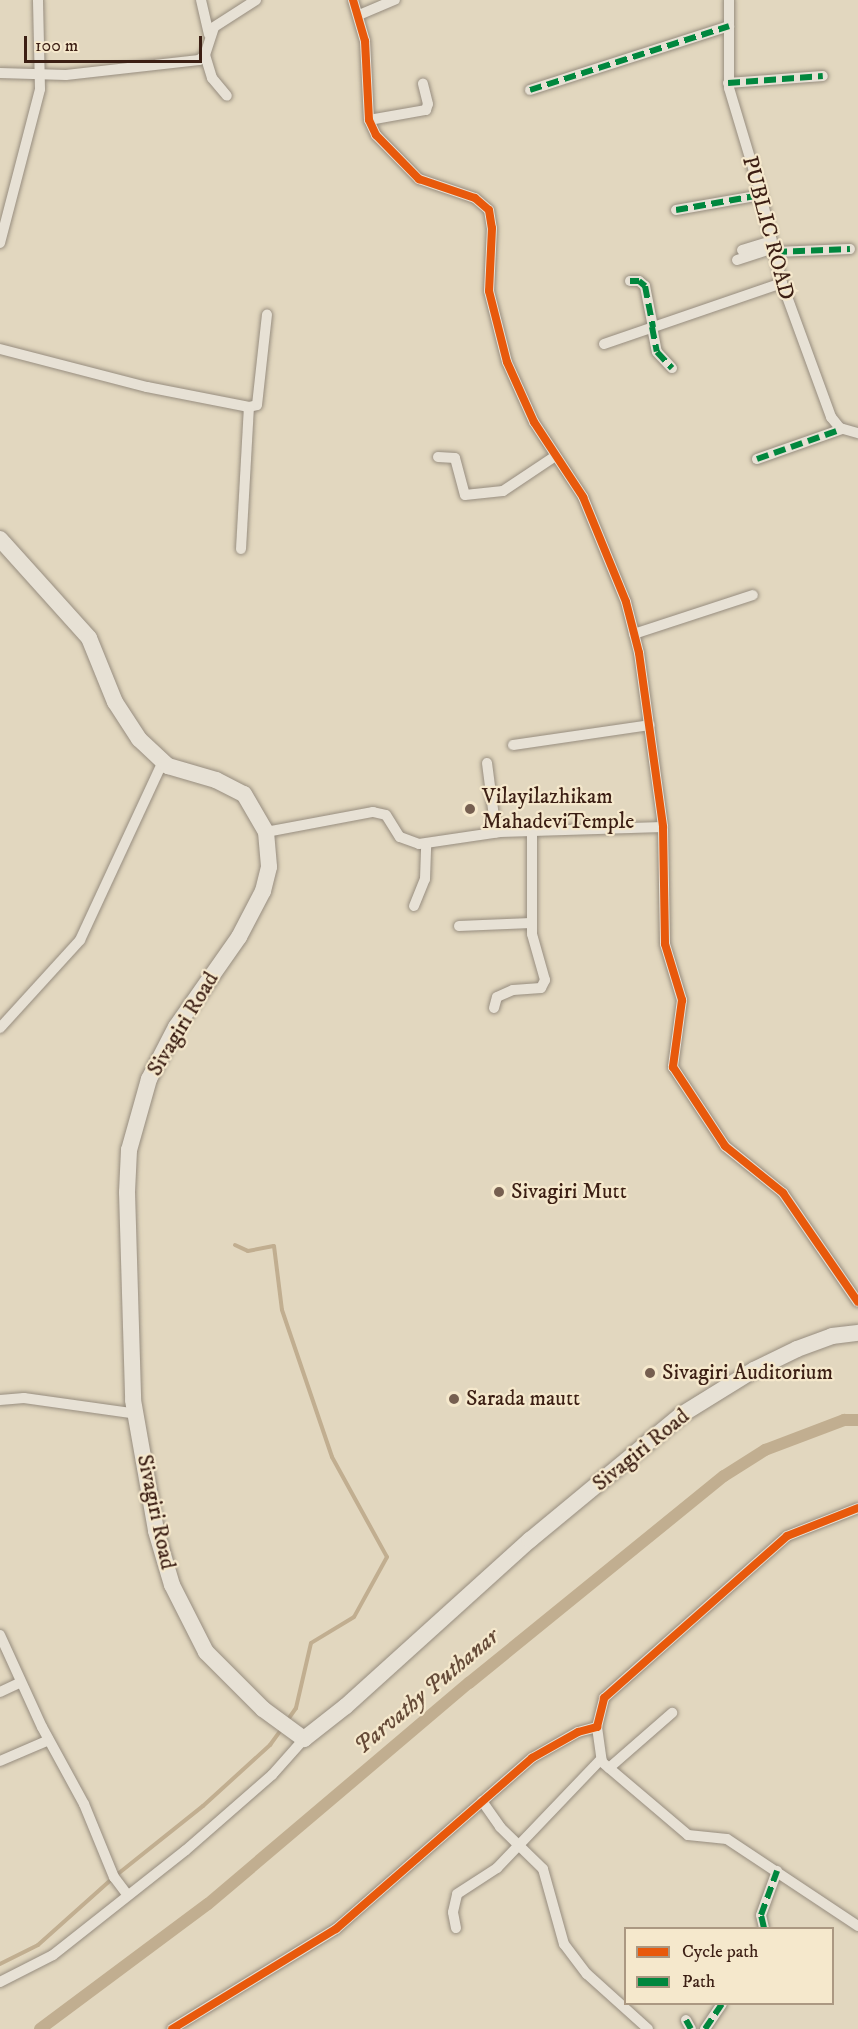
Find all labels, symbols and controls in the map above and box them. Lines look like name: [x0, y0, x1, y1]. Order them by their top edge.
scale bar: [27, 24, 206, 62]
text: 100 m: [35, 35, 78, 57]
street label: PUBLIC ROAD: [736, 153, 800, 303]
place label: Vilayilazhikam MahadeviTemple: [482, 783, 634, 834]
marker: Vilayilazhikam MahadeviTemple: [463, 802, 477, 816]
street label: Sivagiri Road: [142, 967, 224, 1081]
place label: Sivagiri Mutt: [511, 1179, 627, 1205]
marker: Sivagiri Mutt: [492, 1185, 506, 1199]
place label: Sivagiri Auditorium: [662, 1360, 833, 1386]
marker: Sivagiri Auditorium: [643, 1366, 657, 1380]
place label: Sarada mautt: [466, 1386, 580, 1412]
marker: Sarada mautt: [447, 1392, 461, 1406]
street label: Sivagiri Road: [587, 1403, 695, 1497]
street label: Sivagiri Road: [131, 1452, 181, 1572]
water label: Parvathy Puthanar: [349, 1623, 505, 1761]
legend: [624, 1927, 834, 2005]
text: Cycle path: [682, 1941, 759, 1963]
text: Path: [682, 1971, 715, 1993]

